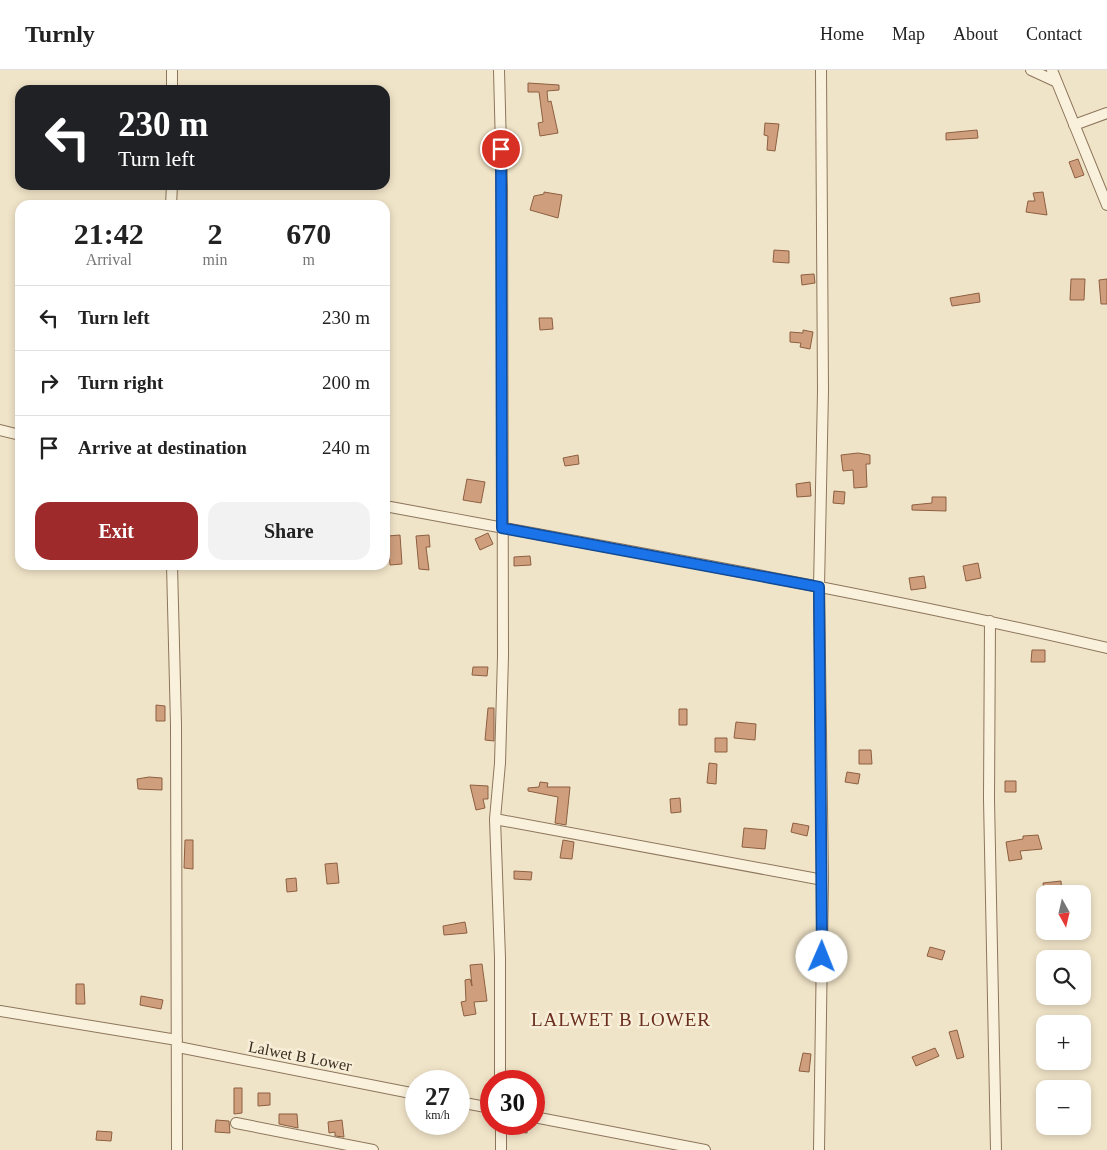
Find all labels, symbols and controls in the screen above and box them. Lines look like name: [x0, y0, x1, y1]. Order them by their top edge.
text: Turnly: [25, 21, 95, 47]
text: Home: [820, 24, 864, 44]
text: Map: [892, 24, 925, 44]
text: About: [953, 24, 998, 44]
text: Contact: [1026, 24, 1082, 44]
icon: left: [35, 105, 100, 170]
text: 230 m: [118, 105, 208, 144]
pin: [480, 128, 522, 170]
icon: arrive: [487, 135, 515, 163]
text: Turn left: [118, 146, 195, 171]
text: 21:42: [74, 217, 144, 250]
text: 2: [207, 217, 222, 250]
text: 670: [286, 217, 331, 250]
text: Arrival: [86, 251, 132, 268]
text: min: [203, 251, 227, 268]
text: m: [302, 251, 315, 268]
icon: left: [35, 304, 63, 332]
text: Turn left: [78, 307, 150, 328]
text: 230 m: [322, 307, 370, 328]
icon: right: [35, 369, 63, 397]
text: Turn right: [78, 372, 163, 393]
text: 200 m: [322, 372, 370, 393]
icon: arrive: [35, 434, 63, 462]
text: Arrive at destination: [78, 437, 247, 458]
text: 240 m: [322, 437, 370, 458]
button: Exit: [35, 502, 198, 560]
button: Share: [208, 502, 370, 560]
north arrow: [1036, 885, 1091, 940]
map controls: [1036, 885, 1091, 1135]
position arrow: [795, 930, 847, 982]
button: search: [1036, 950, 1091, 1005]
district label: LALWET B LOWER: [531, 1009, 711, 1030]
button: +: [1036, 1015, 1091, 1070]
street label: Lalwet B Lower: [247, 1038, 354, 1074]
speed limit sign: 30: [480, 1070, 545, 1135]
button: −: [1036, 1080, 1091, 1135]
text: 27: [425, 1083, 450, 1110]
text: km/h: [425, 1108, 450, 1122]

